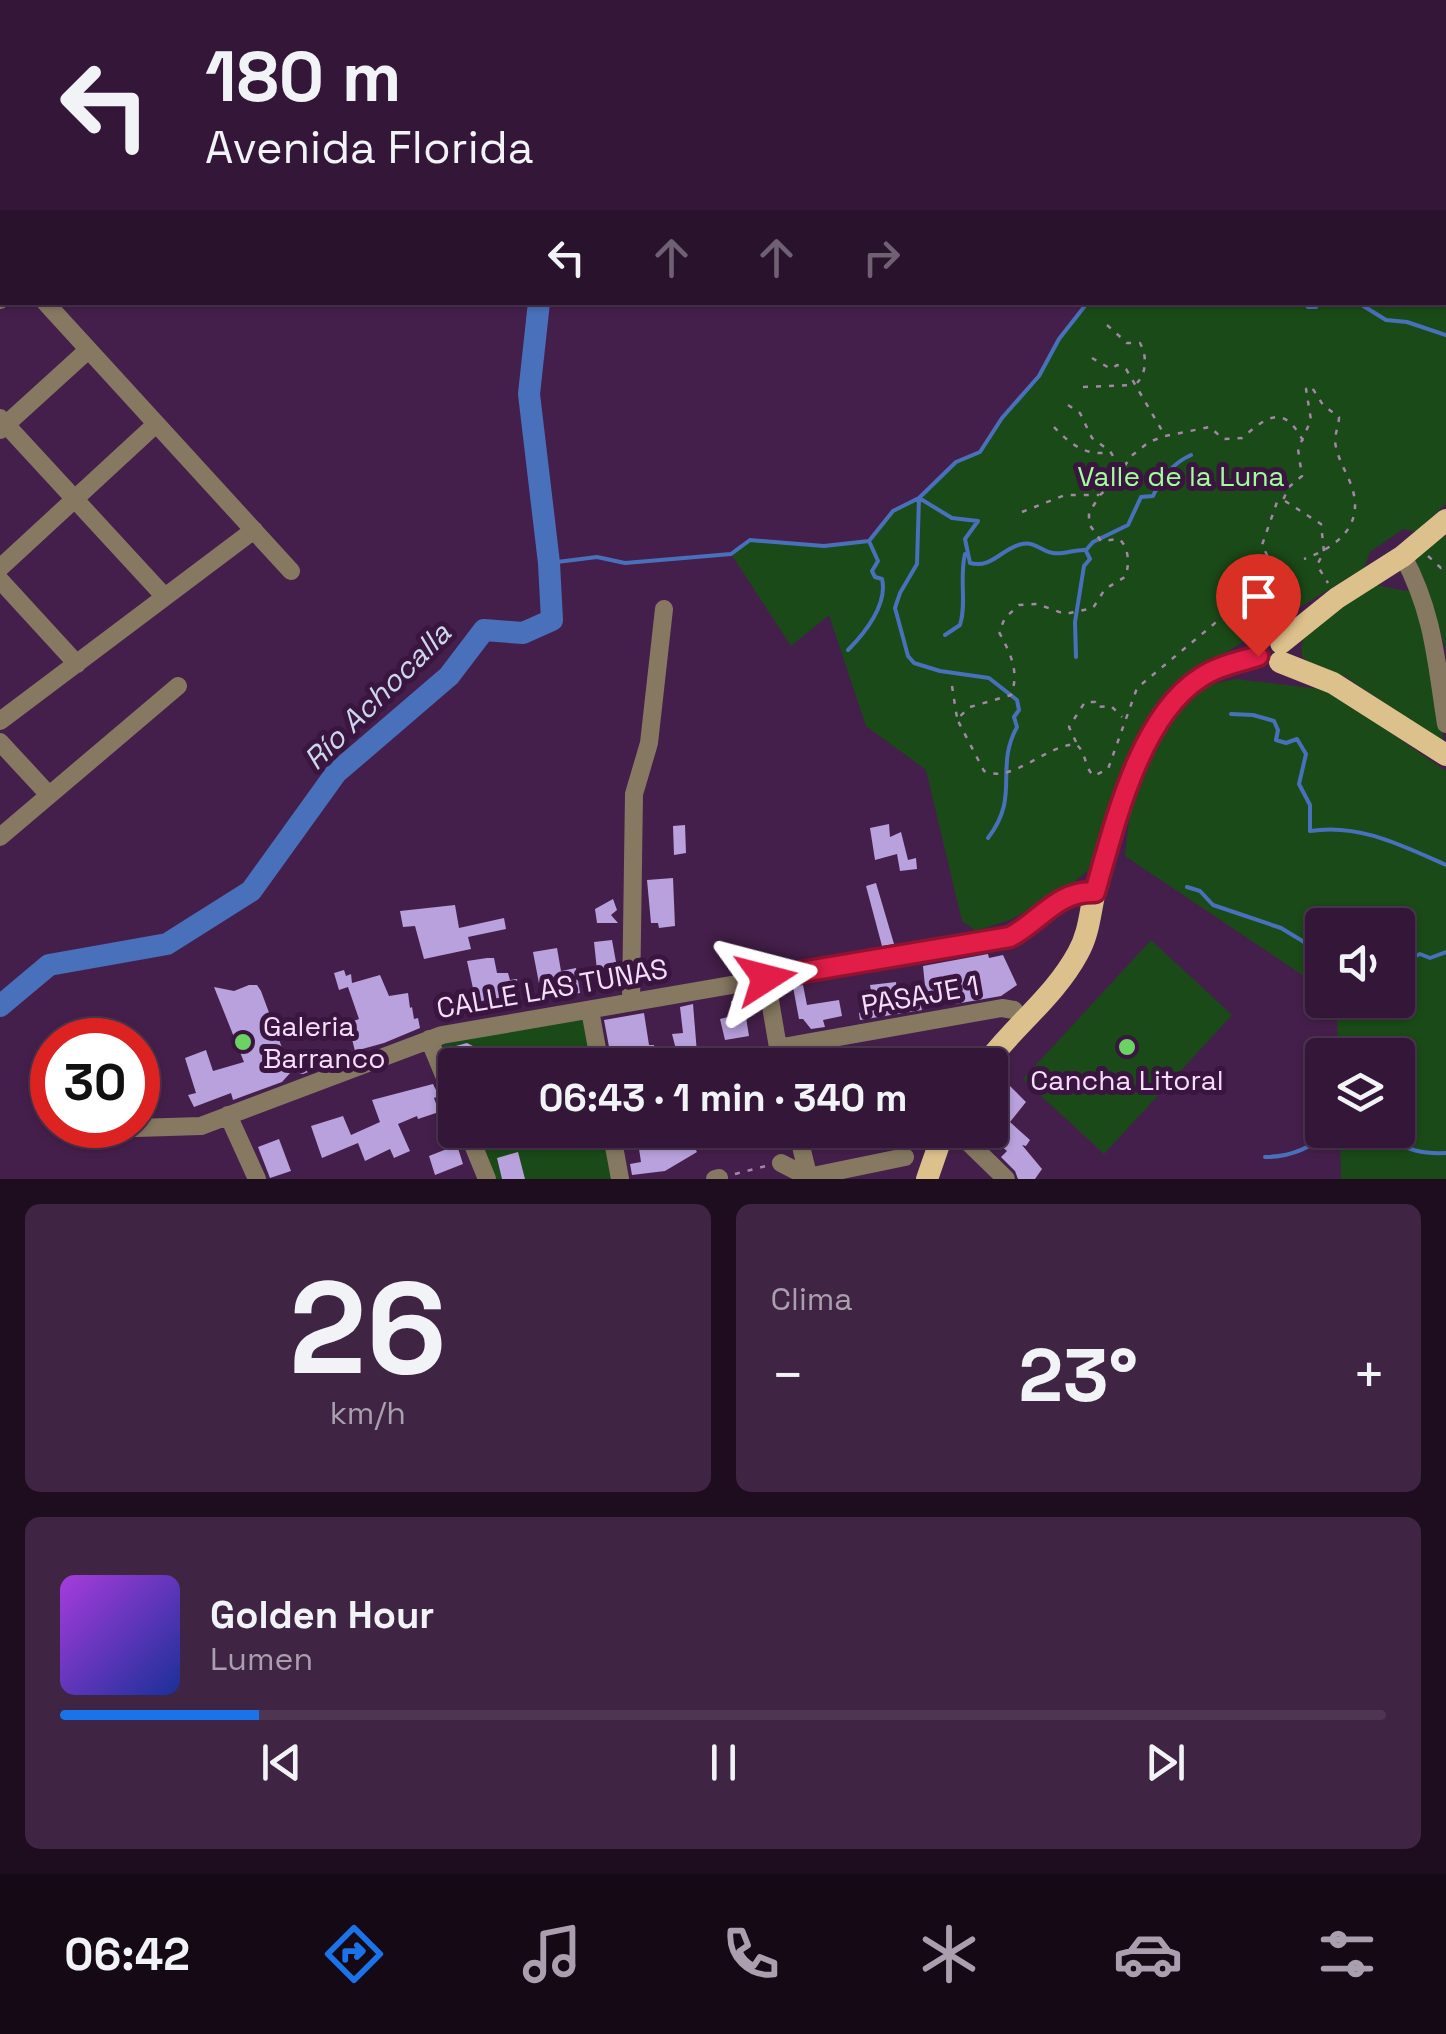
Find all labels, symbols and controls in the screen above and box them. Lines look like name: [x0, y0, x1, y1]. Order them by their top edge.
text: 180 m: [205, 32, 402, 121]
icon: left: [40, 40, 170, 170]
text: Avenida Florida: [205, 119, 534, 176]
icon: left: [539, 230, 594, 285]
icon: ahead: [644, 230, 699, 285]
icon: ahead: [749, 230, 804, 285]
icon: right: [854, 230, 909, 285]
park label: Valle de la Luna: [1077, 458, 1285, 494]
pin: [1216, 554, 1301, 657]
icon: arrive: [1231, 569, 1286, 624]
water label: Río Achocalla: [295, 613, 460, 778]
map controls: [1305, 908, 1415, 1148]
button: sound: [1305, 908, 1415, 1018]
position arrow: [714, 926, 818, 1030]
street label: CALLE LAS TUNAS: [434, 950, 670, 1026]
street label: PASAJE 1: [858, 967, 982, 1023]
place label: Galeria Barranco: [263, 1008, 386, 1076]
speed limit sign: 30: [30, 1018, 160, 1148]
marker: Galeria Barranco: [232, 1031, 254, 1053]
marker: Cancha Litoral: [1116, 1036, 1138, 1058]
button: layers: [1305, 1038, 1415, 1148]
place label: Cancha Litoral: [1030, 1062, 1224, 1098]
text: 06:43 · 1 min · 340 m: [539, 1074, 907, 1122]
text: 26: [289, 1245, 447, 1411]
text: Clima: [771, 1279, 853, 1319]
text: 23°: [1018, 1327, 1138, 1423]
text: −: [771, 1340, 805, 1410]
text: +: [1352, 1340, 1386, 1410]
text: km/h: [330, 1393, 406, 1433]
text: Golden Hour: [210, 1591, 434, 1639]
text: Lumen: [210, 1639, 313, 1679]
icon: previous: [254, 1735, 309, 1790]
icon: pause: [696, 1735, 751, 1790]
icon: next: [1138, 1735, 1193, 1790]
icon: directions: [319, 1919, 389, 1989]
icon: music: [517, 1919, 587, 1989]
icon: phone: [716, 1919, 786, 1989]
icon: climate: [914, 1919, 984, 1989]
icon: car: [1113, 1919, 1183, 1989]
icon: filters: [1312, 1919, 1382, 1989]
text: 06:42: [64, 1926, 190, 1983]

